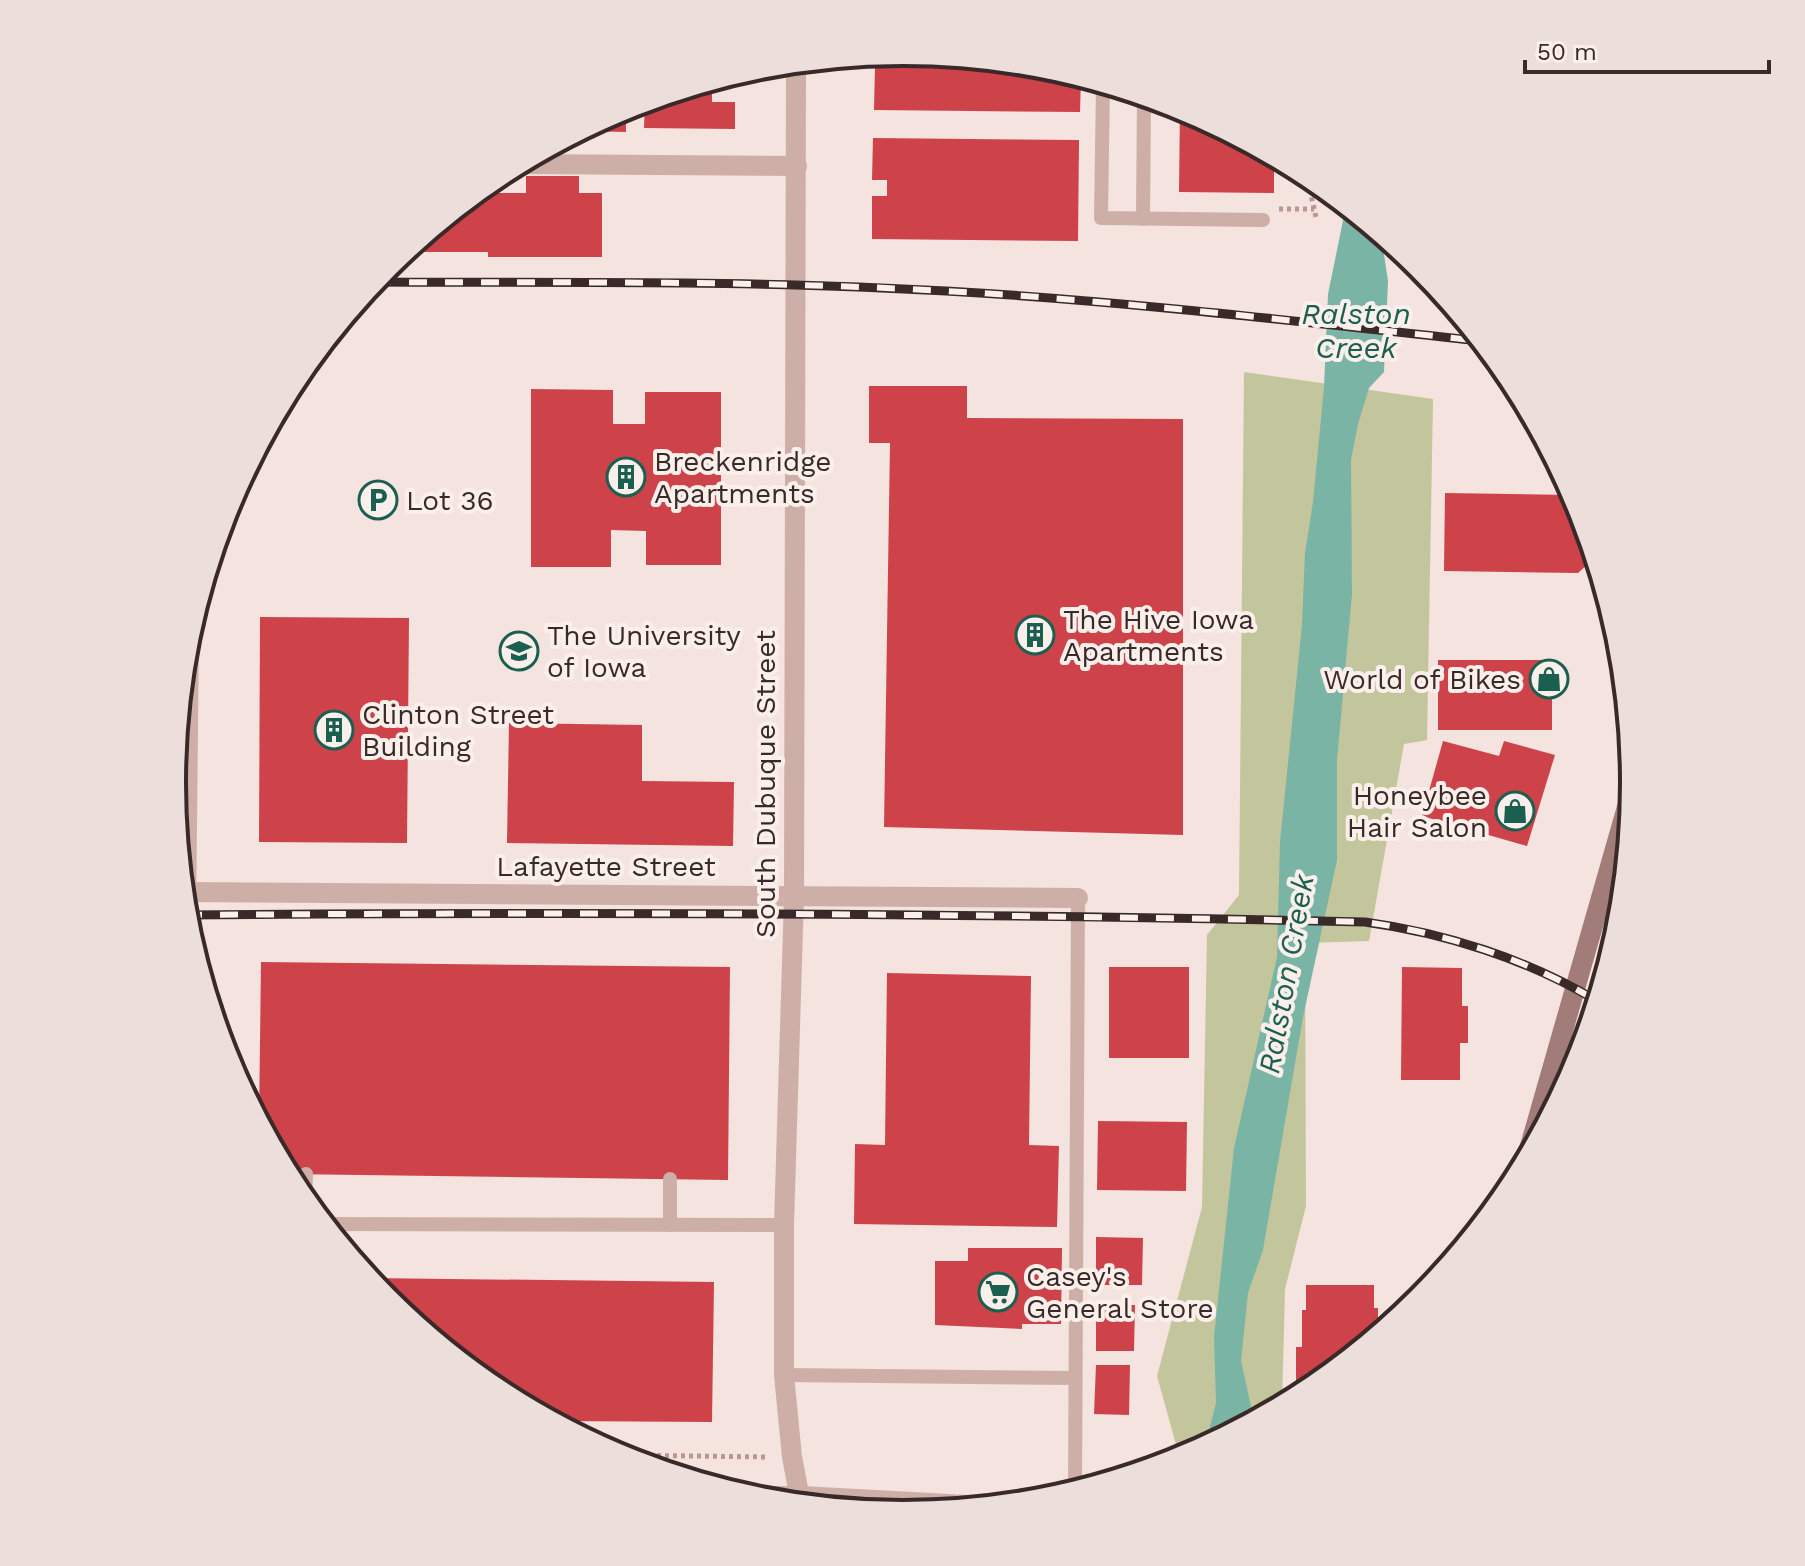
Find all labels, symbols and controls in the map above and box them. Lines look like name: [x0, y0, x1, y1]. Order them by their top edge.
scale bar: [1525, 24, 1769, 74]
text: 50 m: [1537, 38, 1597, 66]
water label: Ralston Creek: [1301, 296, 1411, 365]
place label: Breckenridge Apartments: [654, 445, 831, 510]
building icon: Breckenridge Apartments: [605, 456, 647, 498]
parking icon: Lot 36: [357, 479, 399, 521]
place label: Lot 36: [406, 484, 494, 517]
place label: The Hive Iowa Apartments: [1063, 603, 1254, 668]
building icon: The Hive Iowa Apartments: [1014, 614, 1056, 656]
place label: The University of Iowa: [547, 619, 741, 684]
school or university icon: The University of Iowa: [498, 630, 540, 672]
street label: South Dubuque Street: [749, 630, 782, 938]
shop icon: World of Bikes: [1528, 658, 1570, 700]
place label: World of Bikes: [1323, 663, 1521, 696]
place label: Clinton Street Building: [362, 698, 554, 763]
building icon: Clinton Street Building: [313, 709, 355, 751]
place label: Honeybee Hair Salon: [1347, 779, 1487, 844]
shop icon: Honeybee Hair Salon: [1494, 790, 1536, 832]
street label: Lafayette Street: [496, 850, 716, 883]
water label: Ralston Creek: [1251, 870, 1321, 1076]
place label: Casey's General Store: [1026, 1260, 1214, 1325]
supermarket icon: Casey's General Store: [977, 1271, 1019, 1313]

